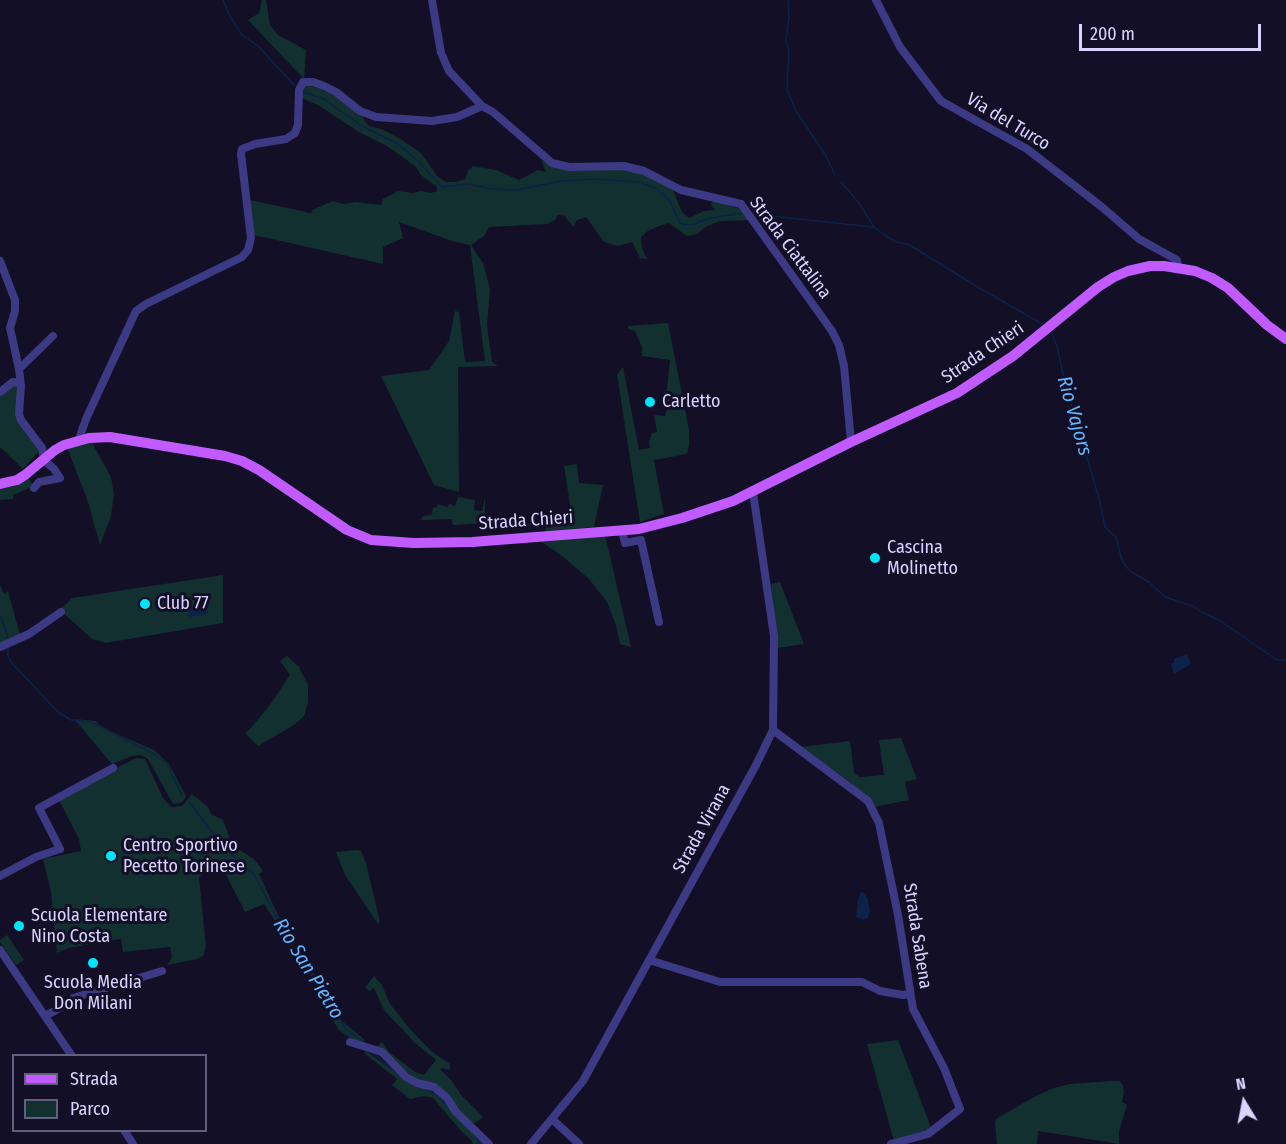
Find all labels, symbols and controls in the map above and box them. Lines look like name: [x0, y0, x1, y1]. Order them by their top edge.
scale bar: [1082, 12, 1264, 50]
text: 200 m: [1090, 23, 1135, 45]
street label: Via del Turco: [962, 89, 1054, 155]
street label: Strada Ciattalina: [745, 193, 835, 303]
street label: Strada Chieri: [938, 318, 1028, 388]
water label: Rio Vajors: [1051, 373, 1097, 459]
place label: Carletto: [662, 391, 721, 413]
marker: Carletto: [643, 395, 657, 409]
street label: Strada Chieri: [478, 507, 574, 535]
place label: Cascina Molinetto: [887, 537, 958, 580]
marker: Cascina Molinetto: [868, 551, 882, 565]
place label: Club 77: [157, 593, 209, 615]
marker: Club 77: [138, 597, 152, 611]
street label: Strada Virana: [669, 781, 735, 877]
place label: Centro Sportivo Pecetto Torinese: [123, 835, 245, 878]
marker: Centro Sportivo Pecetto Torinese: [104, 849, 118, 863]
street label: Strada Sabena: [898, 882, 936, 990]
place label: Scuola Elementare Nino Costa: [31, 905, 167, 948]
water label: Rio San Pietro: [268, 914, 348, 1024]
marker: Scuola Elementare Nino Costa: [12, 919, 26, 933]
marker: Scuola Media Don Milani: [86, 956, 100, 970]
place label: Scuola Media Don Milani: [44, 972, 142, 1014]
legend: [12, 1054, 207, 1132]
text: Strada: [70, 1068, 118, 1090]
north arrow: [1214, 1072, 1274, 1132]
text: N: [1234, 1074, 1247, 1094]
text: Parco: [70, 1098, 110, 1120]

